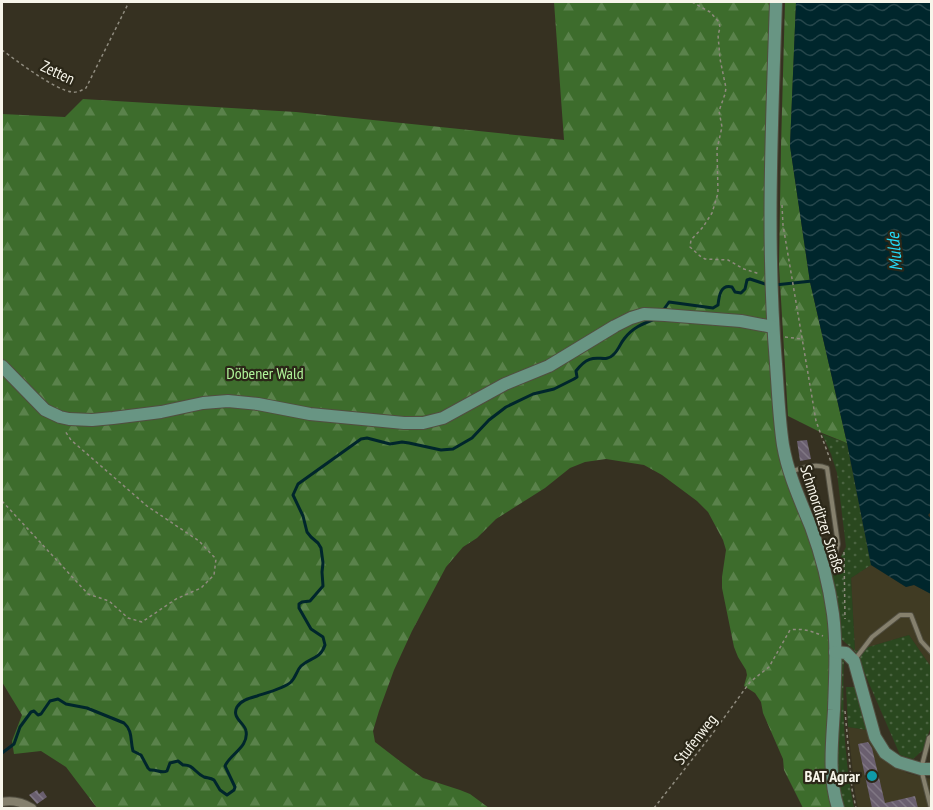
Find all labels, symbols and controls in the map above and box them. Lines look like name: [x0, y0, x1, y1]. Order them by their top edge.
street label: Zetten: [38, 55, 78, 89]
water label: Mulde: [881, 230, 907, 272]
park label: Döbener Wald: [226, 363, 304, 383]
street label: Schmorditzer Straße: [796, 462, 850, 576]
street label: Stufenweg: [669, 710, 721, 768]
place label: BAT Agrar: [805, 766, 860, 786]
marker: BAT Agrar: [865, 769, 879, 783]

